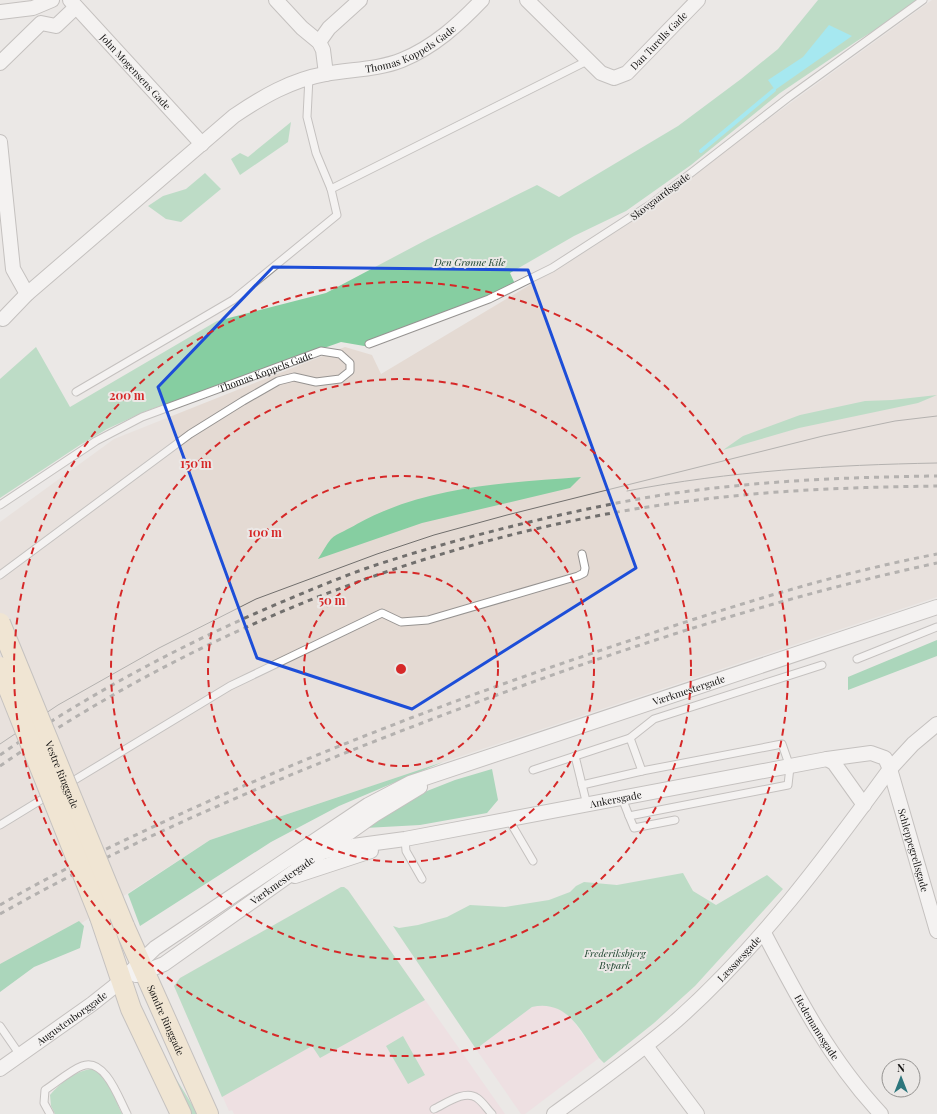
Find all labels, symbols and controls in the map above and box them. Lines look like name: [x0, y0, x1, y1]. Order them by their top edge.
street label: Dan Turells Gade: [627, 8, 690, 73]
street label: Thomas Koppels Gade: [364, 22, 459, 76]
street label: John Mogensens Gade: [96, 30, 174, 113]
street label: Skovgaardsgade: [627, 169, 693, 223]
park label: Den Grønne Kile: [433, 255, 506, 269]
street label: Thomas Koppels Gade: [216, 348, 315, 395]
text: 200 m: [109, 387, 145, 403]
text: 150 m: [180, 455, 212, 471]
text: 100 m: [248, 524, 282, 540]
text: 50 m: [319, 592, 346, 608]
centre of rings: [394, 662, 408, 676]
street label: Værkmestergade: [650, 671, 727, 709]
street label: Vestre Ringgade: [42, 738, 82, 811]
street label: Ankersgade: [588, 787, 643, 811]
street label: Schleppegrellsgade: [895, 807, 932, 894]
street label: Værkmestergade: [247, 853, 317, 908]
street label: Læssøesgade: [714, 933, 764, 985]
park label: Frederiksbjerg Bypark: [583, 946, 647, 972]
street label: Søndre Ringgade: [144, 982, 188, 1058]
street label: Augustenborggade: [33, 988, 110, 1049]
street label: Hedemannsgade: [791, 992, 842, 1063]
north arrow: [881, 1058, 921, 1098]
text: N: [897, 1060, 905, 1075]

